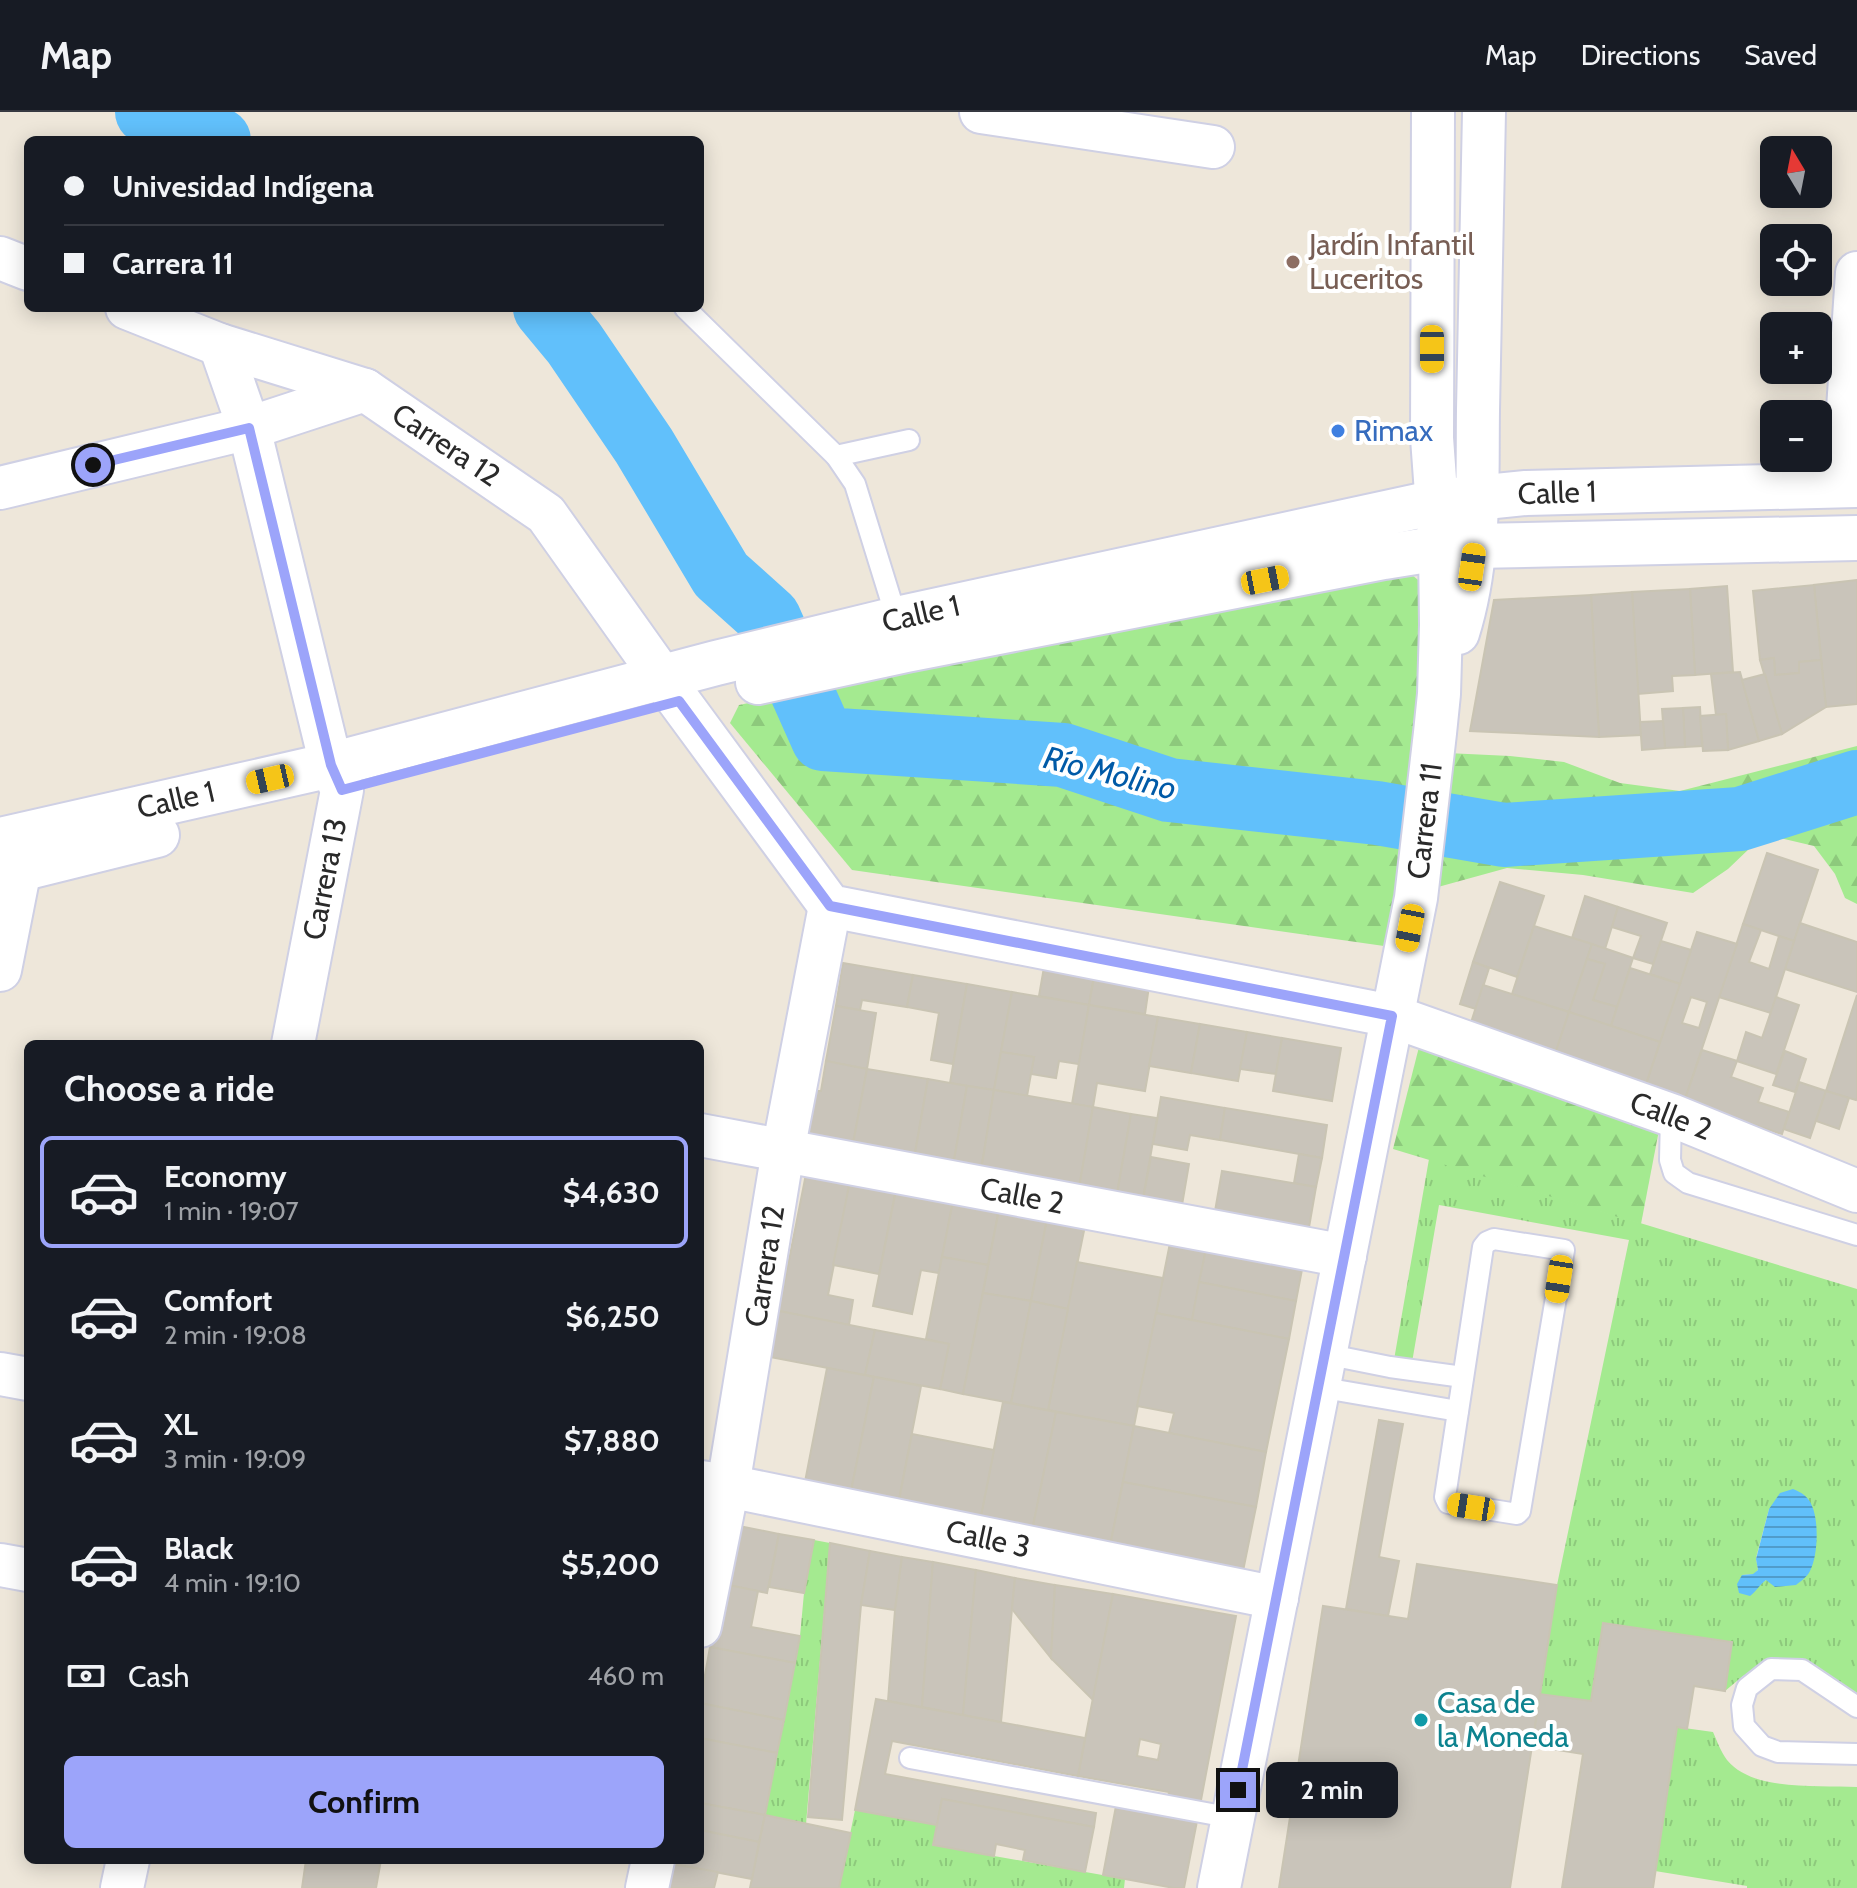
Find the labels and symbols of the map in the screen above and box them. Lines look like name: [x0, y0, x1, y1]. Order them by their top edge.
north arrow: [1760, 136, 1832, 208]
place label: Jardín Infantil Luceritos: [1308, 226, 1475, 297]
marker: Jardín Infantil Luceritos: [1284, 253, 1302, 271]
car: [1420, 325, 1444, 373]
street label: Carrera 12: [385, 395, 508, 494]
place label: Rimax: [1354, 412, 1433, 449]
marker: Rimax: [1329, 422, 1347, 440]
route start: [75, 447, 111, 483]
street label: Calle 1: [1517, 473, 1597, 512]
car: [1457, 542, 1487, 592]
car: [1239, 564, 1291, 596]
street label: Calle 1: [878, 587, 963, 640]
water label: Río Molino: [1040, 737, 1180, 808]
street label: Carrera 11: [1399, 761, 1450, 881]
car: [244, 762, 296, 796]
street label: Calle 1: [133, 773, 218, 826]
street label: Carrera 13: [295, 815, 354, 943]
car: [1394, 902, 1426, 954]
street label: Calle 2: [1625, 1083, 1717, 1148]
street label: Calle 2: [977, 1169, 1067, 1222]
street label: Carrera 12: [737, 1202, 792, 1329]
car: [1543, 1253, 1575, 1305]
car: [1445, 1491, 1497, 1523]
street label: Calle 3: [943, 1512, 1034, 1565]
place label: Casa de la Moneda: [1437, 1684, 1570, 1755]
marker: Casa de la Moneda: [1412, 1711, 1430, 1729]
callout: 2 min: [1266, 1762, 1398, 1818]
route end: [1220, 1772, 1256, 1808]

